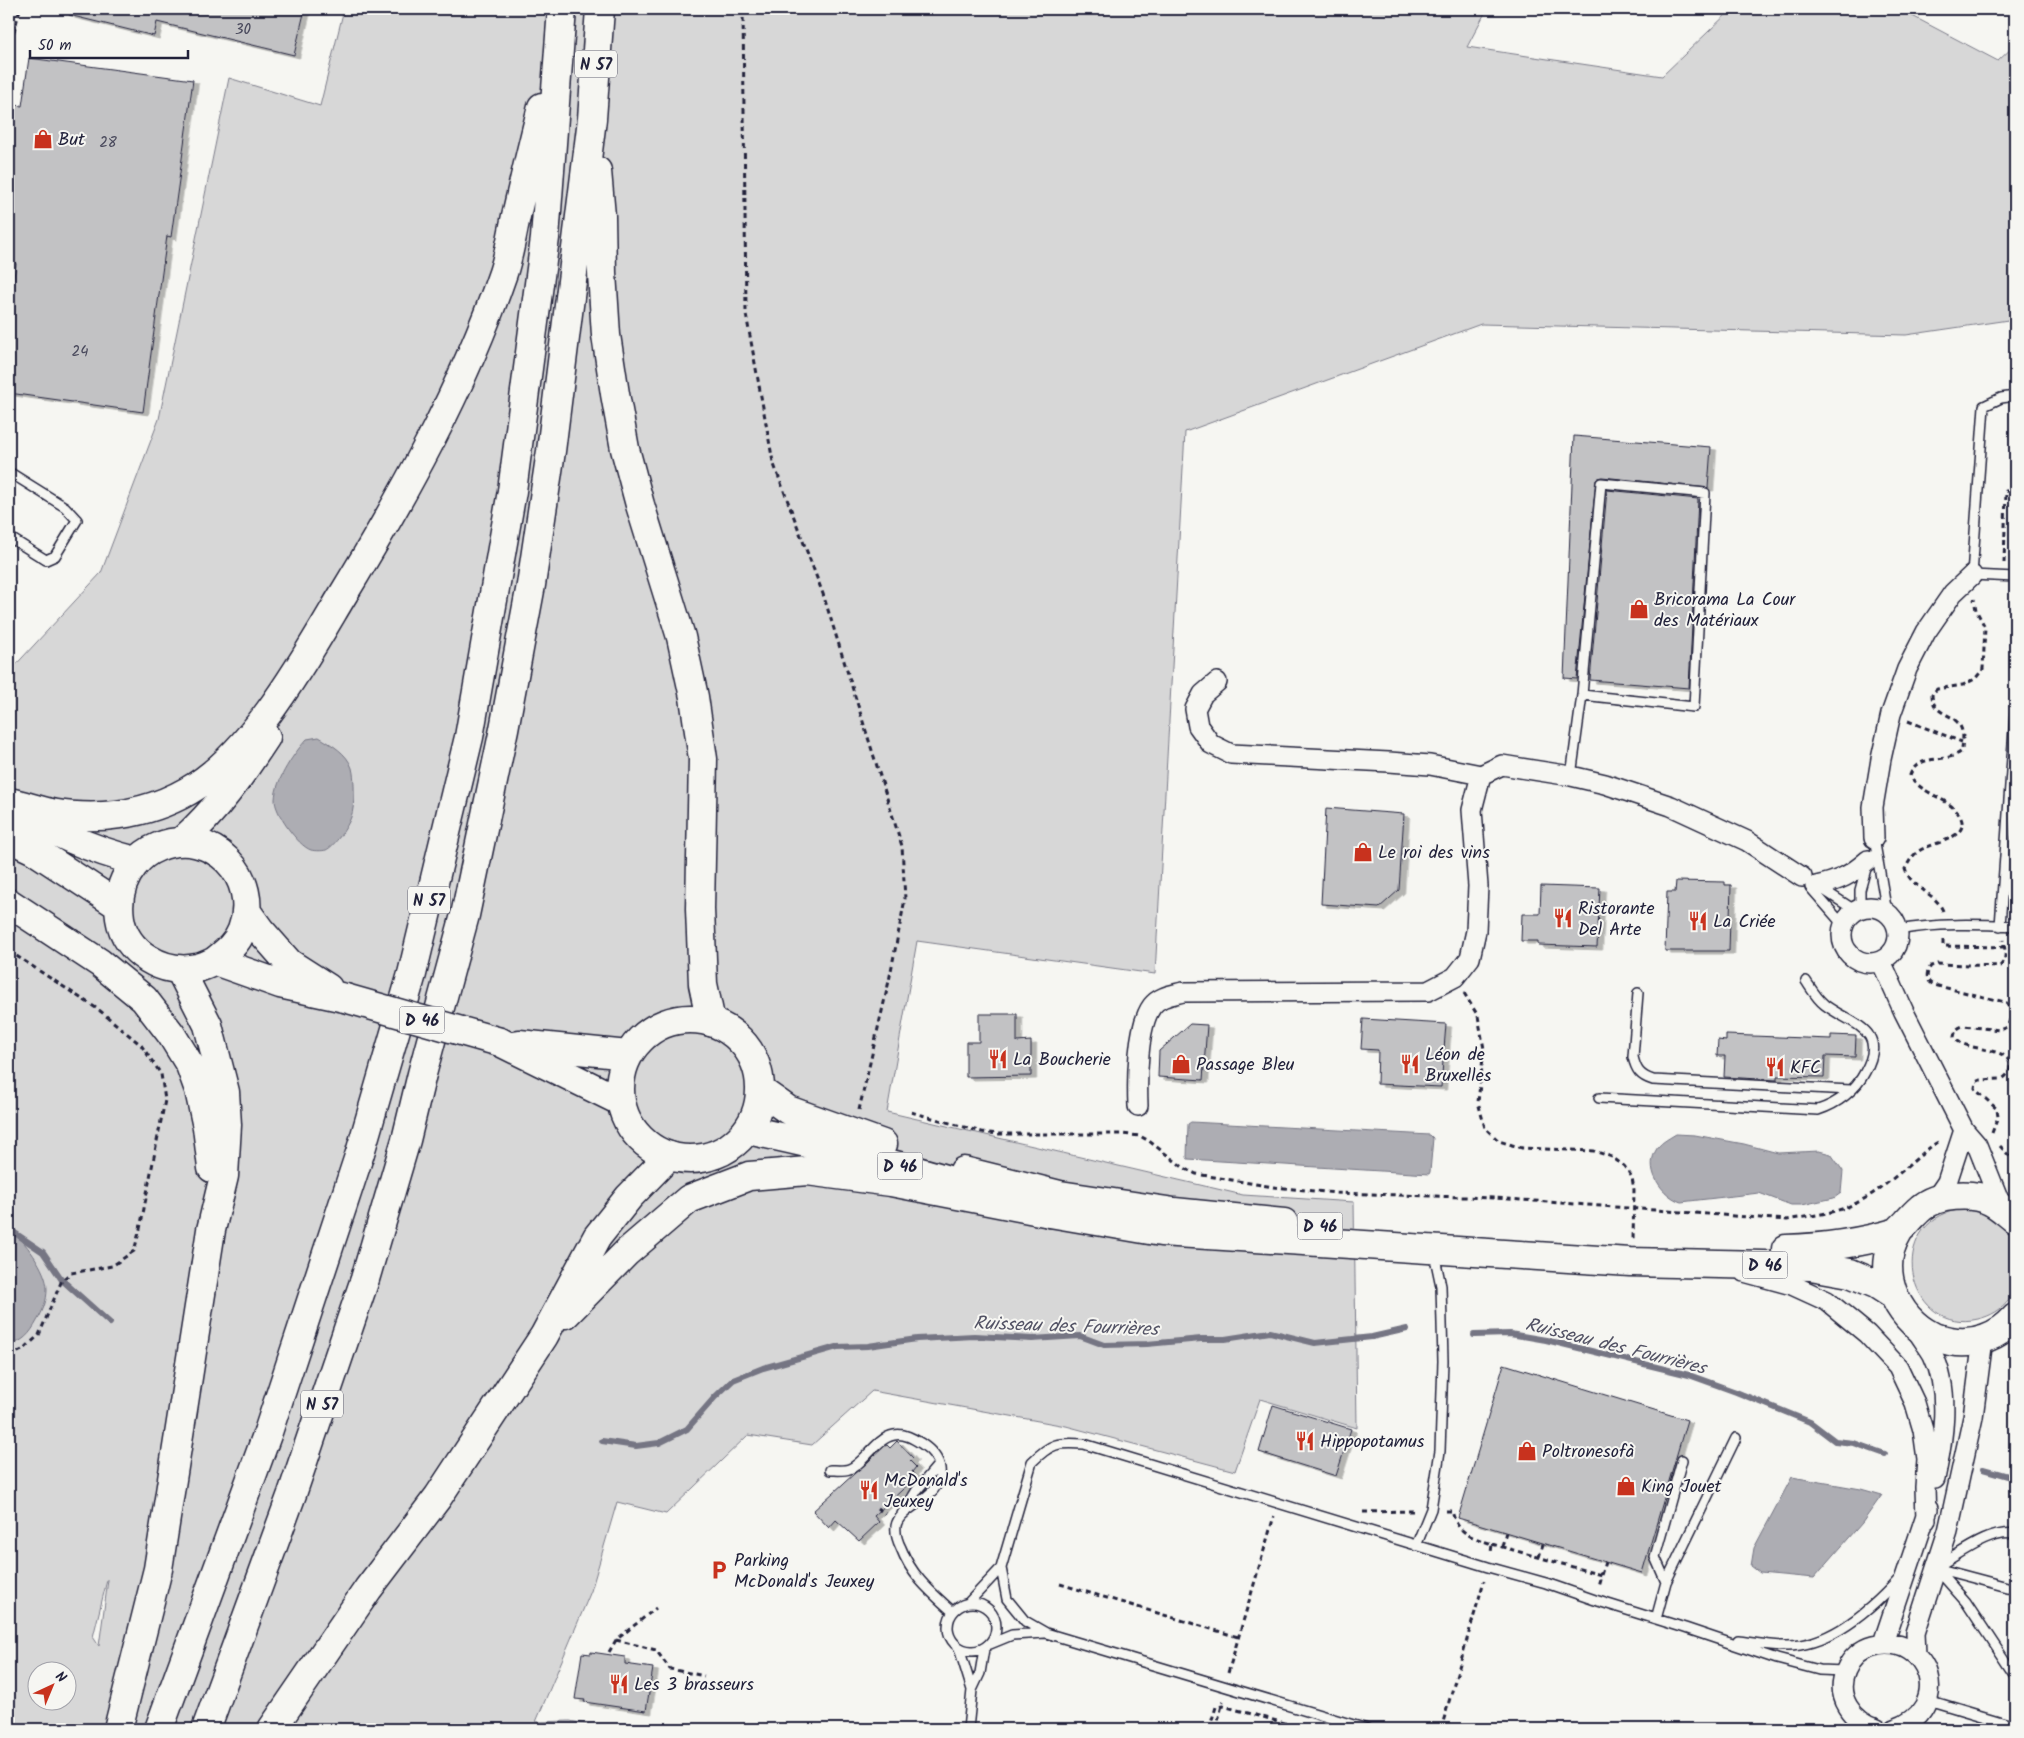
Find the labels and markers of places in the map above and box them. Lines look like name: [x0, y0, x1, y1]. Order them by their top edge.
place label: But: [58, 126, 86, 155]
shop icon: But: [32, 128, 54, 150]
place label: Bricorama La Cour des Matériaux: [1654, 586, 1796, 636]
shop icon: Bricorama La Cour des Matériaux: [1628, 598, 1650, 620]
place label: Le roi des vins: [1378, 839, 1490, 868]
shop icon: Le roi des vins: [1352, 841, 1374, 863]
place label: Ristorante Del Arte: [1578, 895, 1655, 945]
restaurant icon: Ristorante Del Arte: [1552, 907, 1574, 929]
place label: La Criée: [1713, 908, 1776, 937]
restaurant icon: La Criée: [1687, 910, 1709, 932]
place label: Léon de Bruxelles: [1425, 1041, 1492, 1091]
place label: La Boucherie: [1013, 1046, 1111, 1075]
restaurant icon: La Boucherie: [987, 1048, 1009, 1070]
place label: Passage Bleu: [1196, 1051, 1295, 1080]
shop icon: Passage Bleu: [1170, 1053, 1192, 1075]
restaurant icon: Léon de Bruxelles: [1399, 1053, 1421, 1075]
place label: KFC: [1790, 1054, 1821, 1083]
restaurant icon: KFC: [1764, 1056, 1786, 1078]
place label: Hippopotamus: [1320, 1428, 1425, 1457]
restaurant icon: Hippopotamus: [1294, 1430, 1316, 1452]
place label: Poltronesofà: [1542, 1438, 1634, 1467]
shop icon: Poltronesofà: [1516, 1440, 1538, 1462]
place label: McDonald's Jeuxey: [884, 1467, 968, 1517]
place label: King Jouet: [1641, 1473, 1723, 1502]
shop icon: King Jouet: [1615, 1475, 1637, 1497]
restaurant icon: McDonald's Jeuxey: [858, 1479, 880, 1501]
place label: Parking McDonald's Jeuxey: [734, 1547, 875, 1597]
parking icon: Parking McDonald's Jeuxey: [708, 1559, 730, 1581]
place label: Les 3 brasseurs: [634, 1671, 754, 1700]
restaurant icon: Les 3 brasseurs: [608, 1673, 630, 1695]

